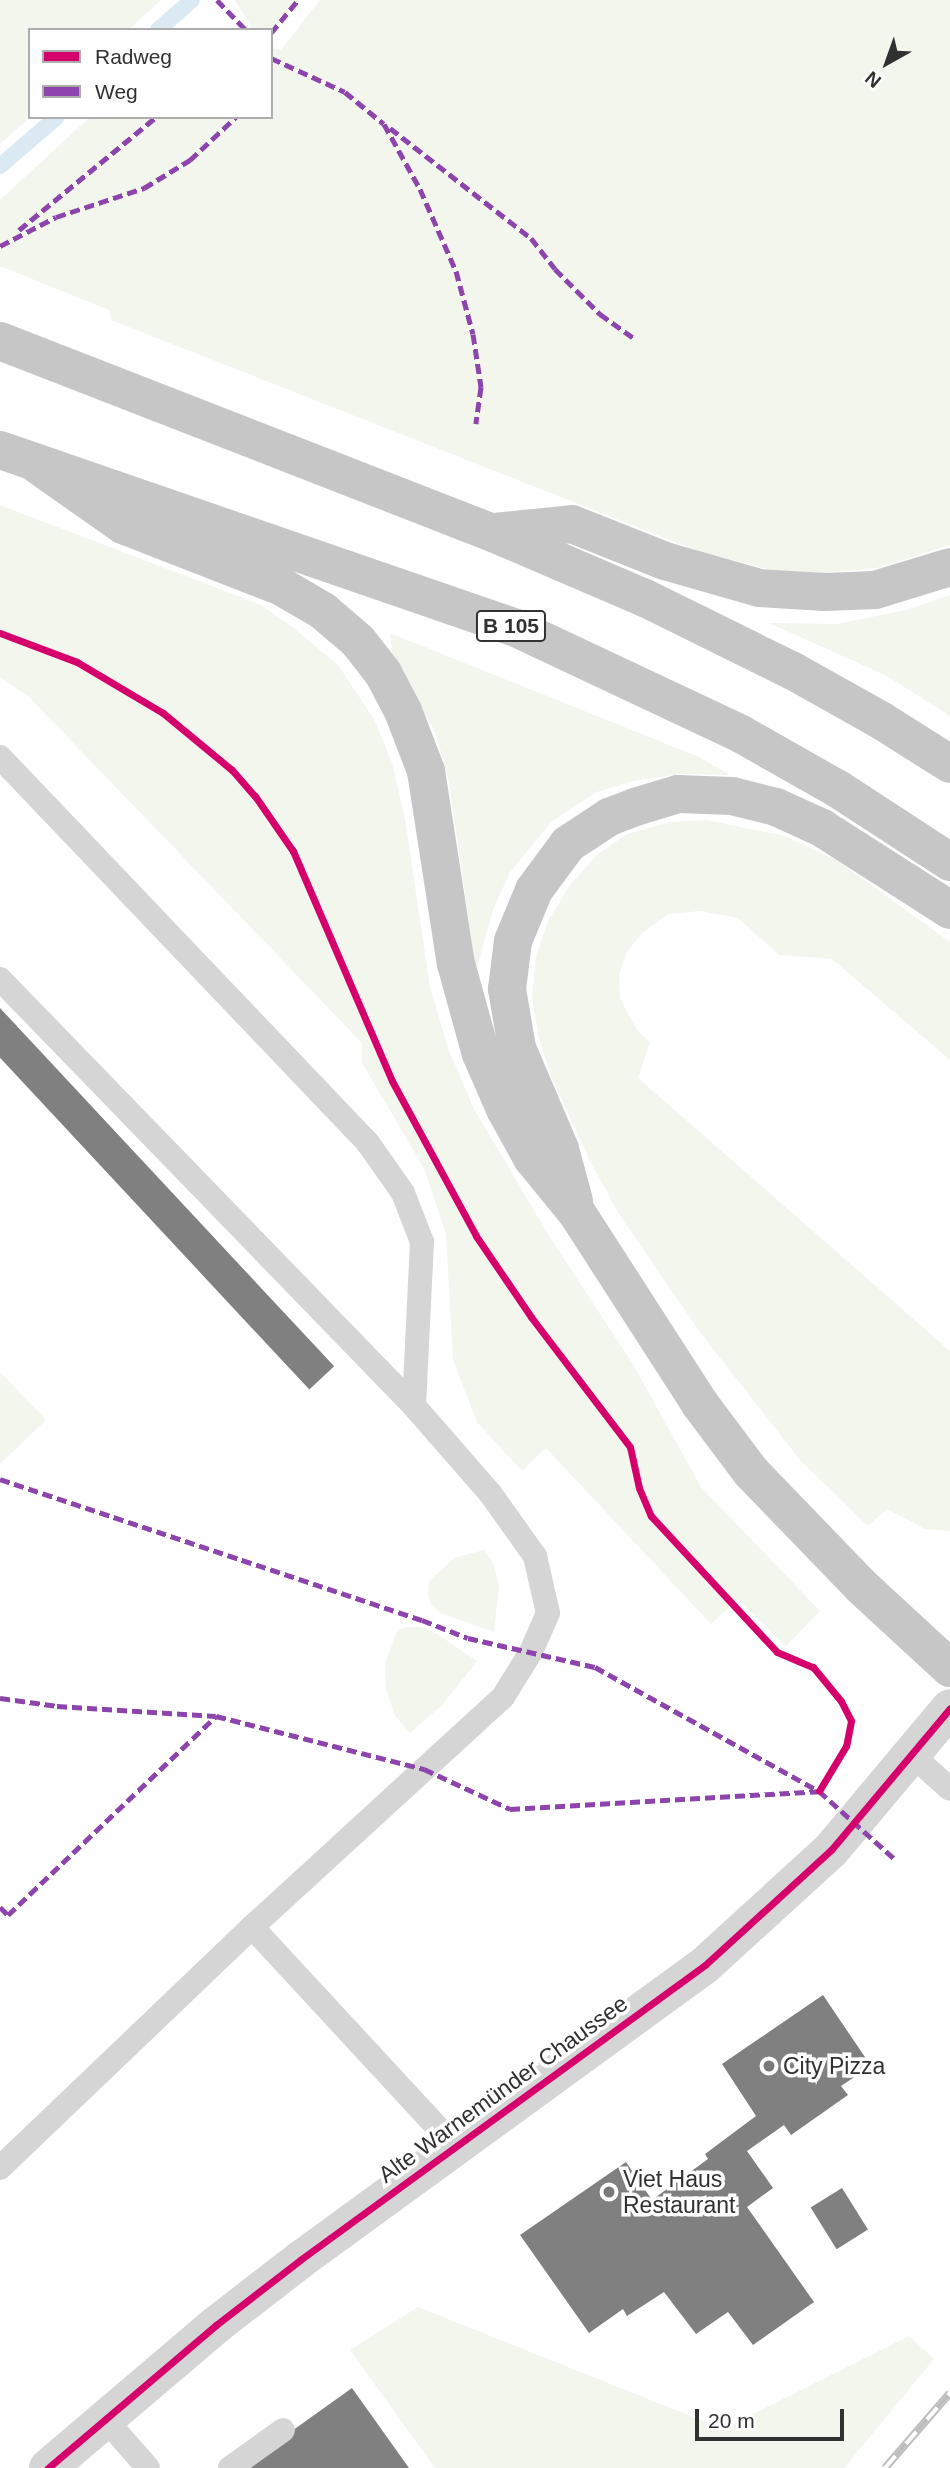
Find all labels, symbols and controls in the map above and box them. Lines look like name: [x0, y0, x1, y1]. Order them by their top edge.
legend: [28, 28, 273, 119]
north arrow: [852, 28, 922, 98]
text: Radweg: [95, 45, 172, 68]
text: N: [861, 67, 885, 92]
text: Weg: [95, 80, 138, 103]
road number: B 105: [474, 608, 548, 644]
street label: Alte Warnemünder Chaussee: [373, 1989, 633, 2189]
place label: City Pizza: [783, 2052, 885, 2080]
marker: City Pizza: [761, 2058, 777, 2074]
place label: Viet Haus Restaurant: [623, 2165, 736, 2219]
marker: Viet Haus Restaurant: [601, 2184, 617, 2200]
scale bar: [698, 2394, 847, 2438]
text: 20 m: [708, 2409, 755, 2432]

